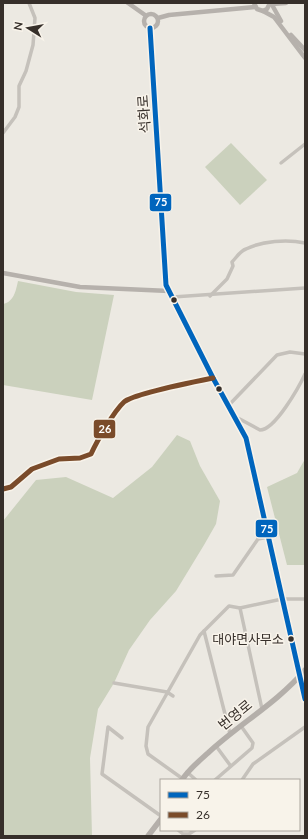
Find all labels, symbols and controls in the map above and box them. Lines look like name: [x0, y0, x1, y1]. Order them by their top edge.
north arrow: [8, 8, 48, 48]
text: N: [11, 21, 25, 31]
street label: 석화로: [134, 94, 153, 134]
line badge: 75: [149, 193, 172, 212]
text: 75: [155, 195, 167, 208]
unlabelled marker: [169, 295, 179, 305]
unlabelled marker: [214, 384, 224, 394]
line badge: 26: [93, 419, 116, 439]
text: 26: [99, 422, 112, 435]
line badge: 75: [255, 519, 278, 538]
text: 75: [261, 522, 273, 535]
place label: 대야면사무소: [212, 631, 284, 647]
marker: 대야면사무소: [286, 634, 296, 644]
street label: 번영로: [214, 696, 255, 733]
legend: [160, 779, 300, 831]
text: 75: [196, 787, 210, 802]
text: 26: [196, 807, 210, 822]

